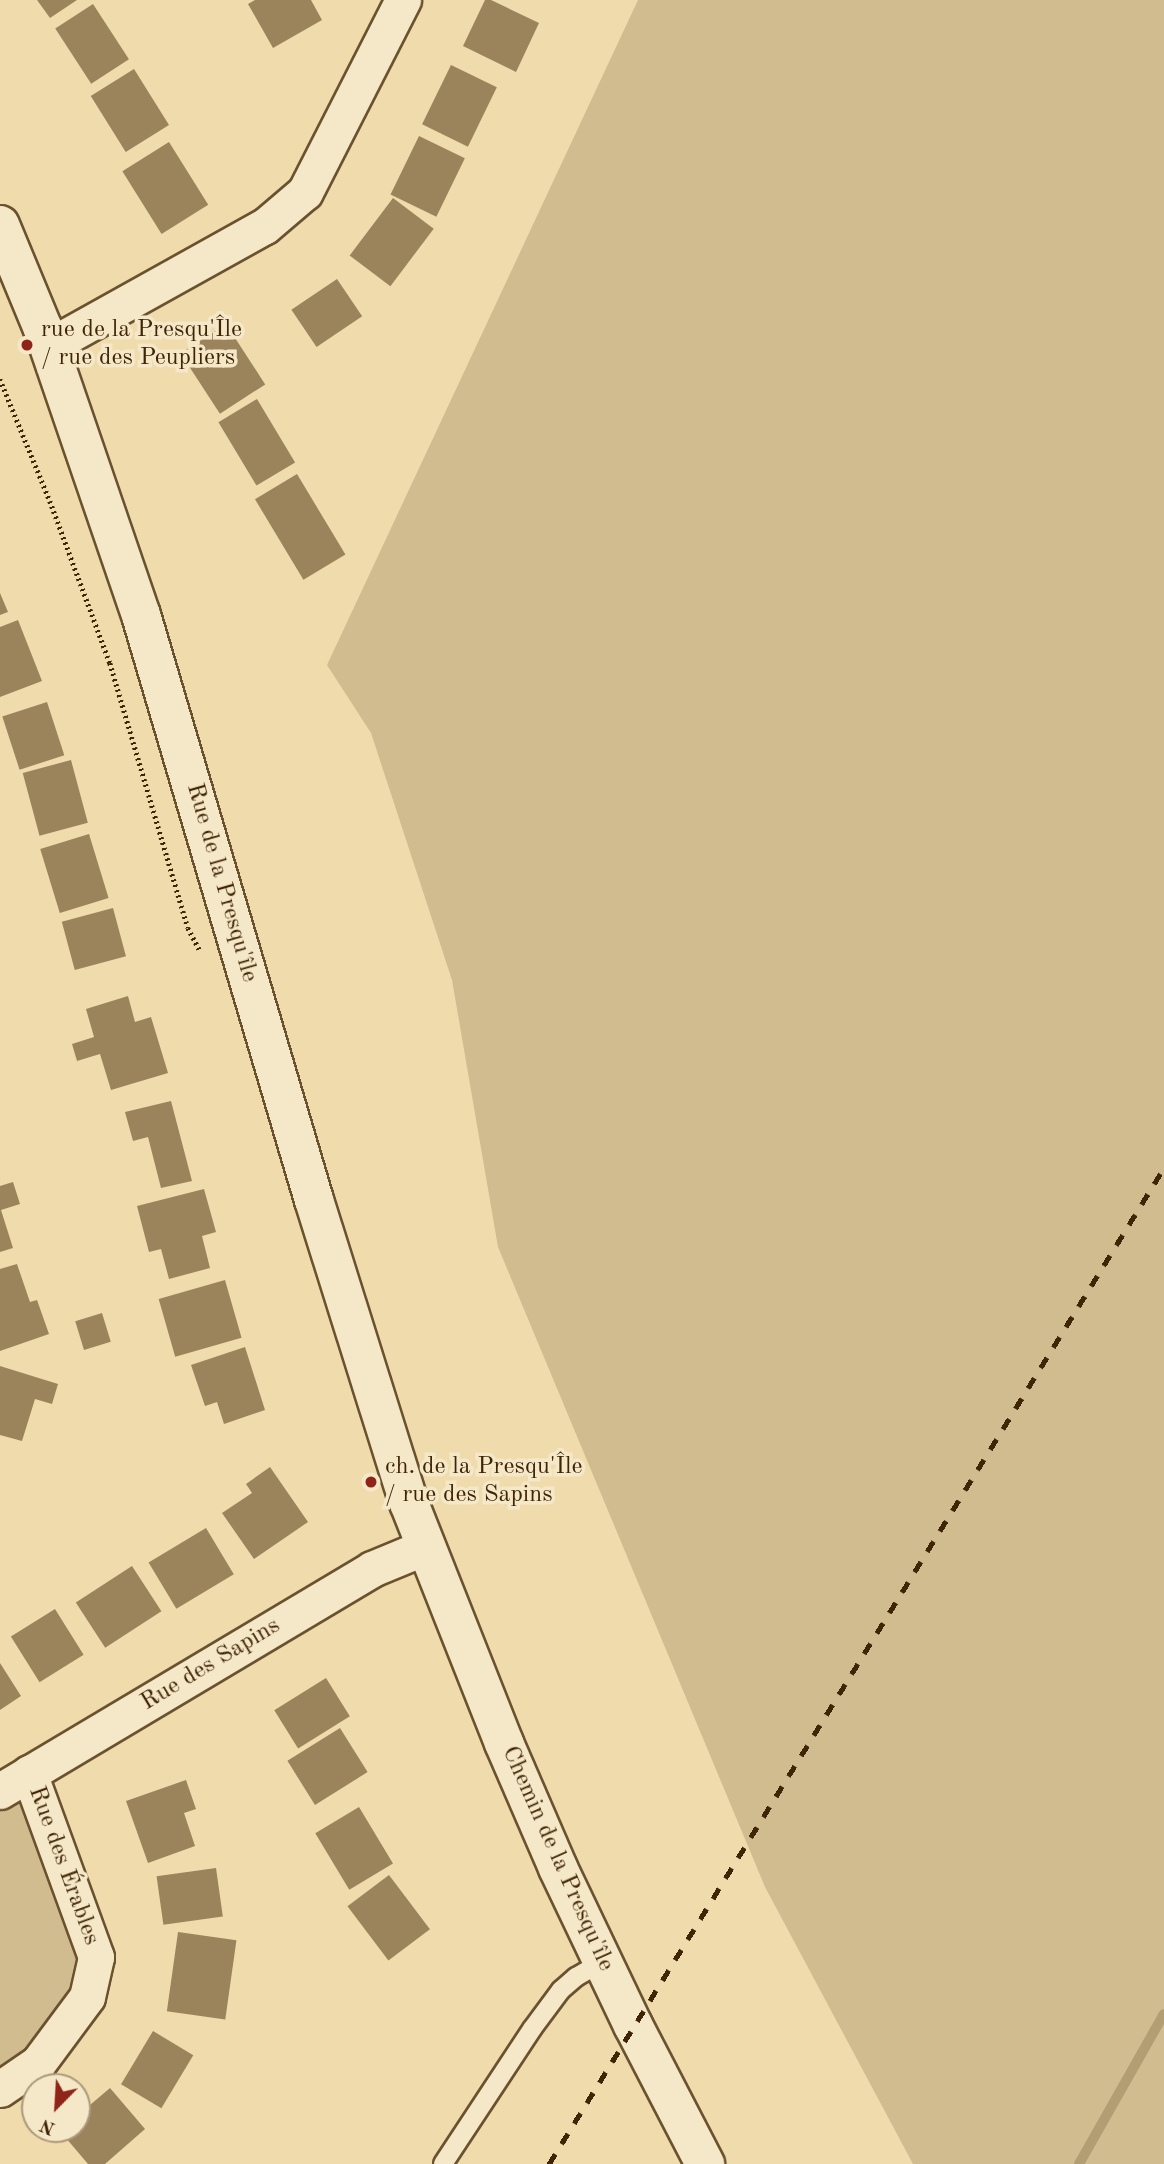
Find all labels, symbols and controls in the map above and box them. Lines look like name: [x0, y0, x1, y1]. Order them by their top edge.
place label: rue de la Presqu'Île / rue des Peupliers: [41, 317, 242, 373]
marker: rue de la Presqu'Île / rue des Peupliers: [19, 337, 35, 353]
street label: Rue de la Presqu'île: [179, 780, 263, 986]
place label: ch. de la Presqu'Île / rue des Sapins: [385, 1454, 583, 1510]
marker: ch. de la Presqu'Île / rue des Sapins: [363, 1474, 379, 1490]
street label: Rue des Sapins: [136, 1612, 286, 1718]
street label: Chemin de la Presqu'île: [494, 1742, 620, 1976]
street label: Rue des Érables: [21, 1783, 105, 1949]
north arrow: [21, 2073, 91, 2143]
text: N: [38, 2114, 59, 2137]

